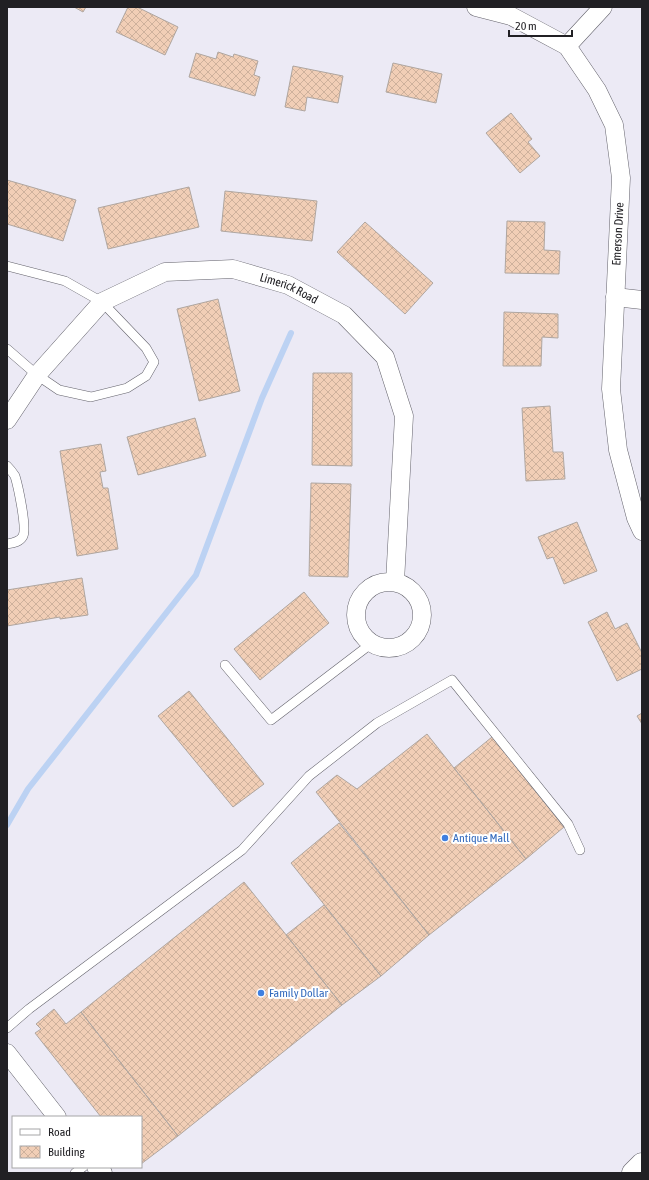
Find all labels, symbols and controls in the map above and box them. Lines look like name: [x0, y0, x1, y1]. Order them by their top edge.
scale bar: [509, 12, 572, 38]
text: 20 m: [515, 19, 537, 33]
street label: Emerson Drive: [609, 202, 627, 266]
street label: Limerick Road: [258, 270, 321, 307]
place label: Antique Mall: [453, 831, 510, 845]
marker: Antique Mall: [440, 833, 450, 843]
place label: Family Dollar: [269, 986, 329, 1000]
marker: Family Dollar: [256, 988, 266, 998]
legend: [12, 1116, 142, 1168]
text: Road: [48, 1125, 71, 1139]
text: Building: [48, 1145, 86, 1159]

